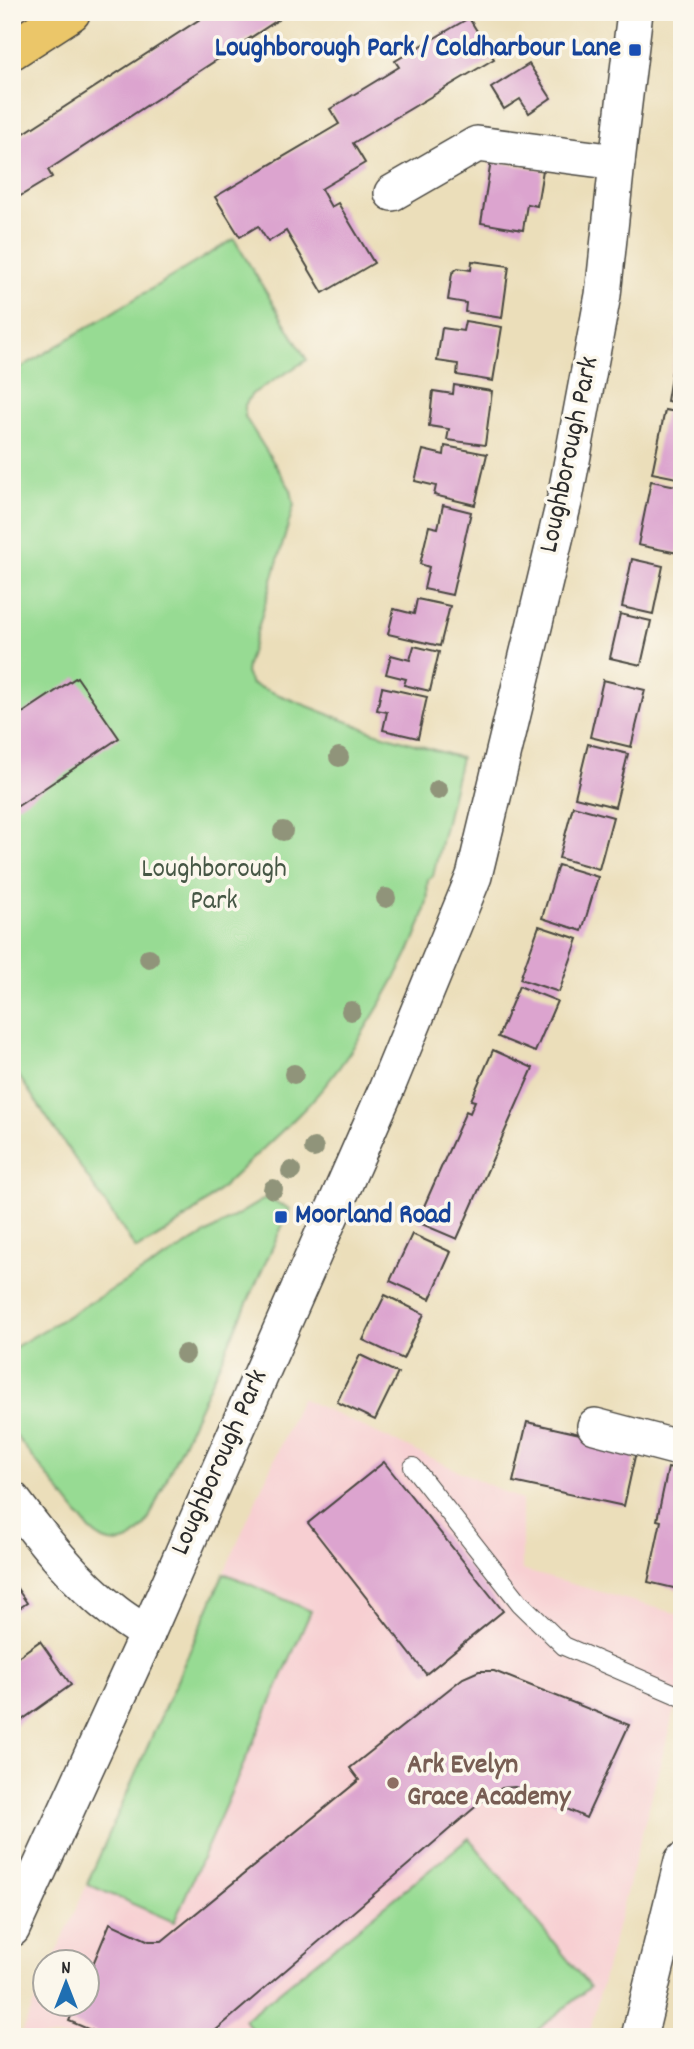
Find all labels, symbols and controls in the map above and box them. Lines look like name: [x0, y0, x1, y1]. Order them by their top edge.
place label: Loughborough Park / Coldharbour Lane: [215, 30, 621, 70]
marker: Loughborough Park / Coldharbour Lane: [627, 42, 643, 58]
street label: Loughborough Park: [531, 353, 611, 557]
park label: Loughborough Park: [141, 851, 287, 923]
place label: Moorland Road: [295, 1197, 451, 1237]
marker: Moorland Road: [273, 1209, 289, 1225]
street label: Loughborough Park: [162, 1364, 280, 1562]
place label: Ark Evelyn Grace Academy: [407, 1747, 572, 1819]
marker: Ark Evelyn Grace Academy: [385, 1775, 401, 1791]
north arrow: [32, 1948, 102, 2018]
text: N: [61, 1956, 71, 1983]

